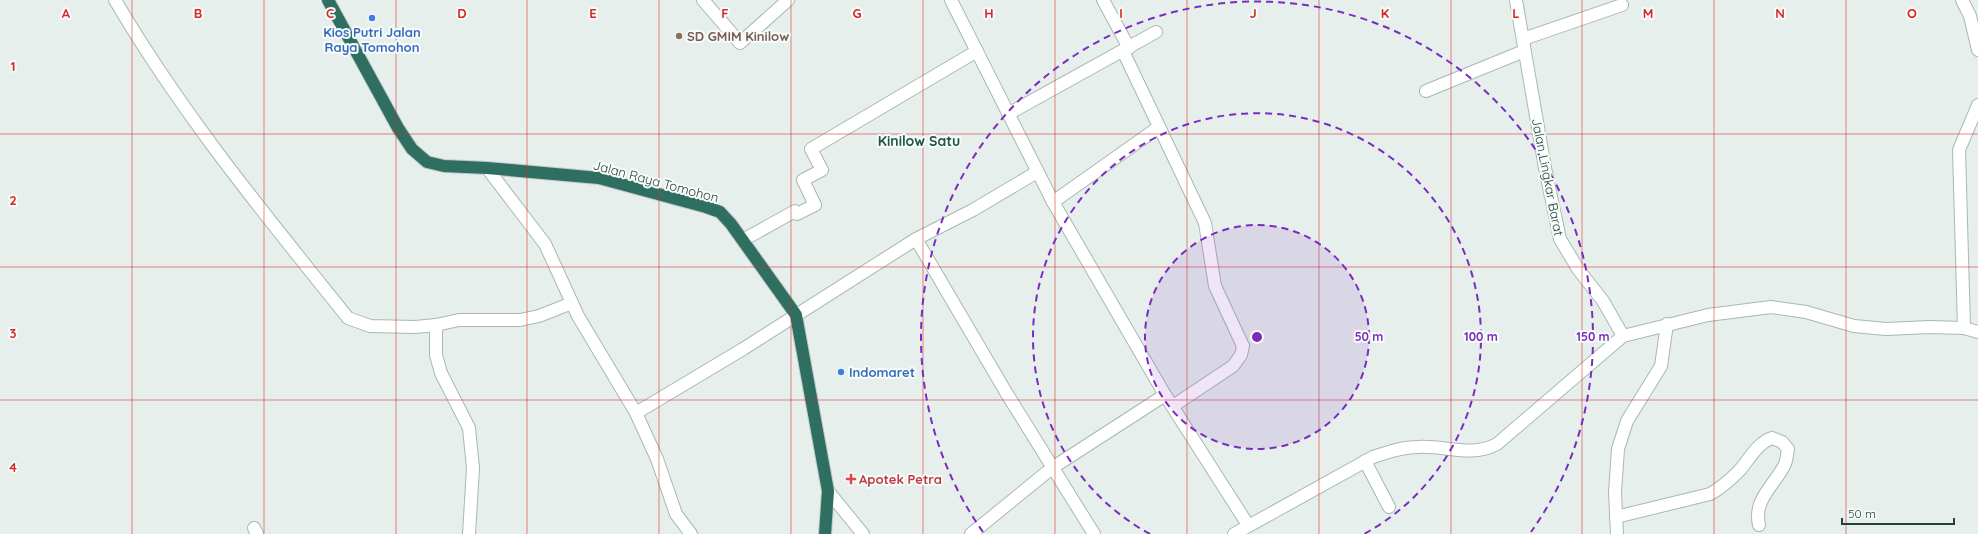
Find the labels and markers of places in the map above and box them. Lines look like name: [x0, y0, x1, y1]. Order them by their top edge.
marker: Kios Putri Jalan Raya Tomohon: [367, 13, 377, 23]
place label: Kios Putri Jalan Raya Tomohon: [323, 24, 421, 55]
place label: SD GMIM Kinilow: [687, 28, 789, 44]
marker: SD GMIM Kinilow: [674, 31, 684, 41]
centre of rings: [1250, 330, 1264, 344]
place label: Indomaret: [849, 364, 915, 380]
marker: Indomaret: [836, 367, 846, 377]
place label: Apotek Petra: [859, 471, 942, 487]
marker: Apotek Petra: [846, 474, 856, 484]

